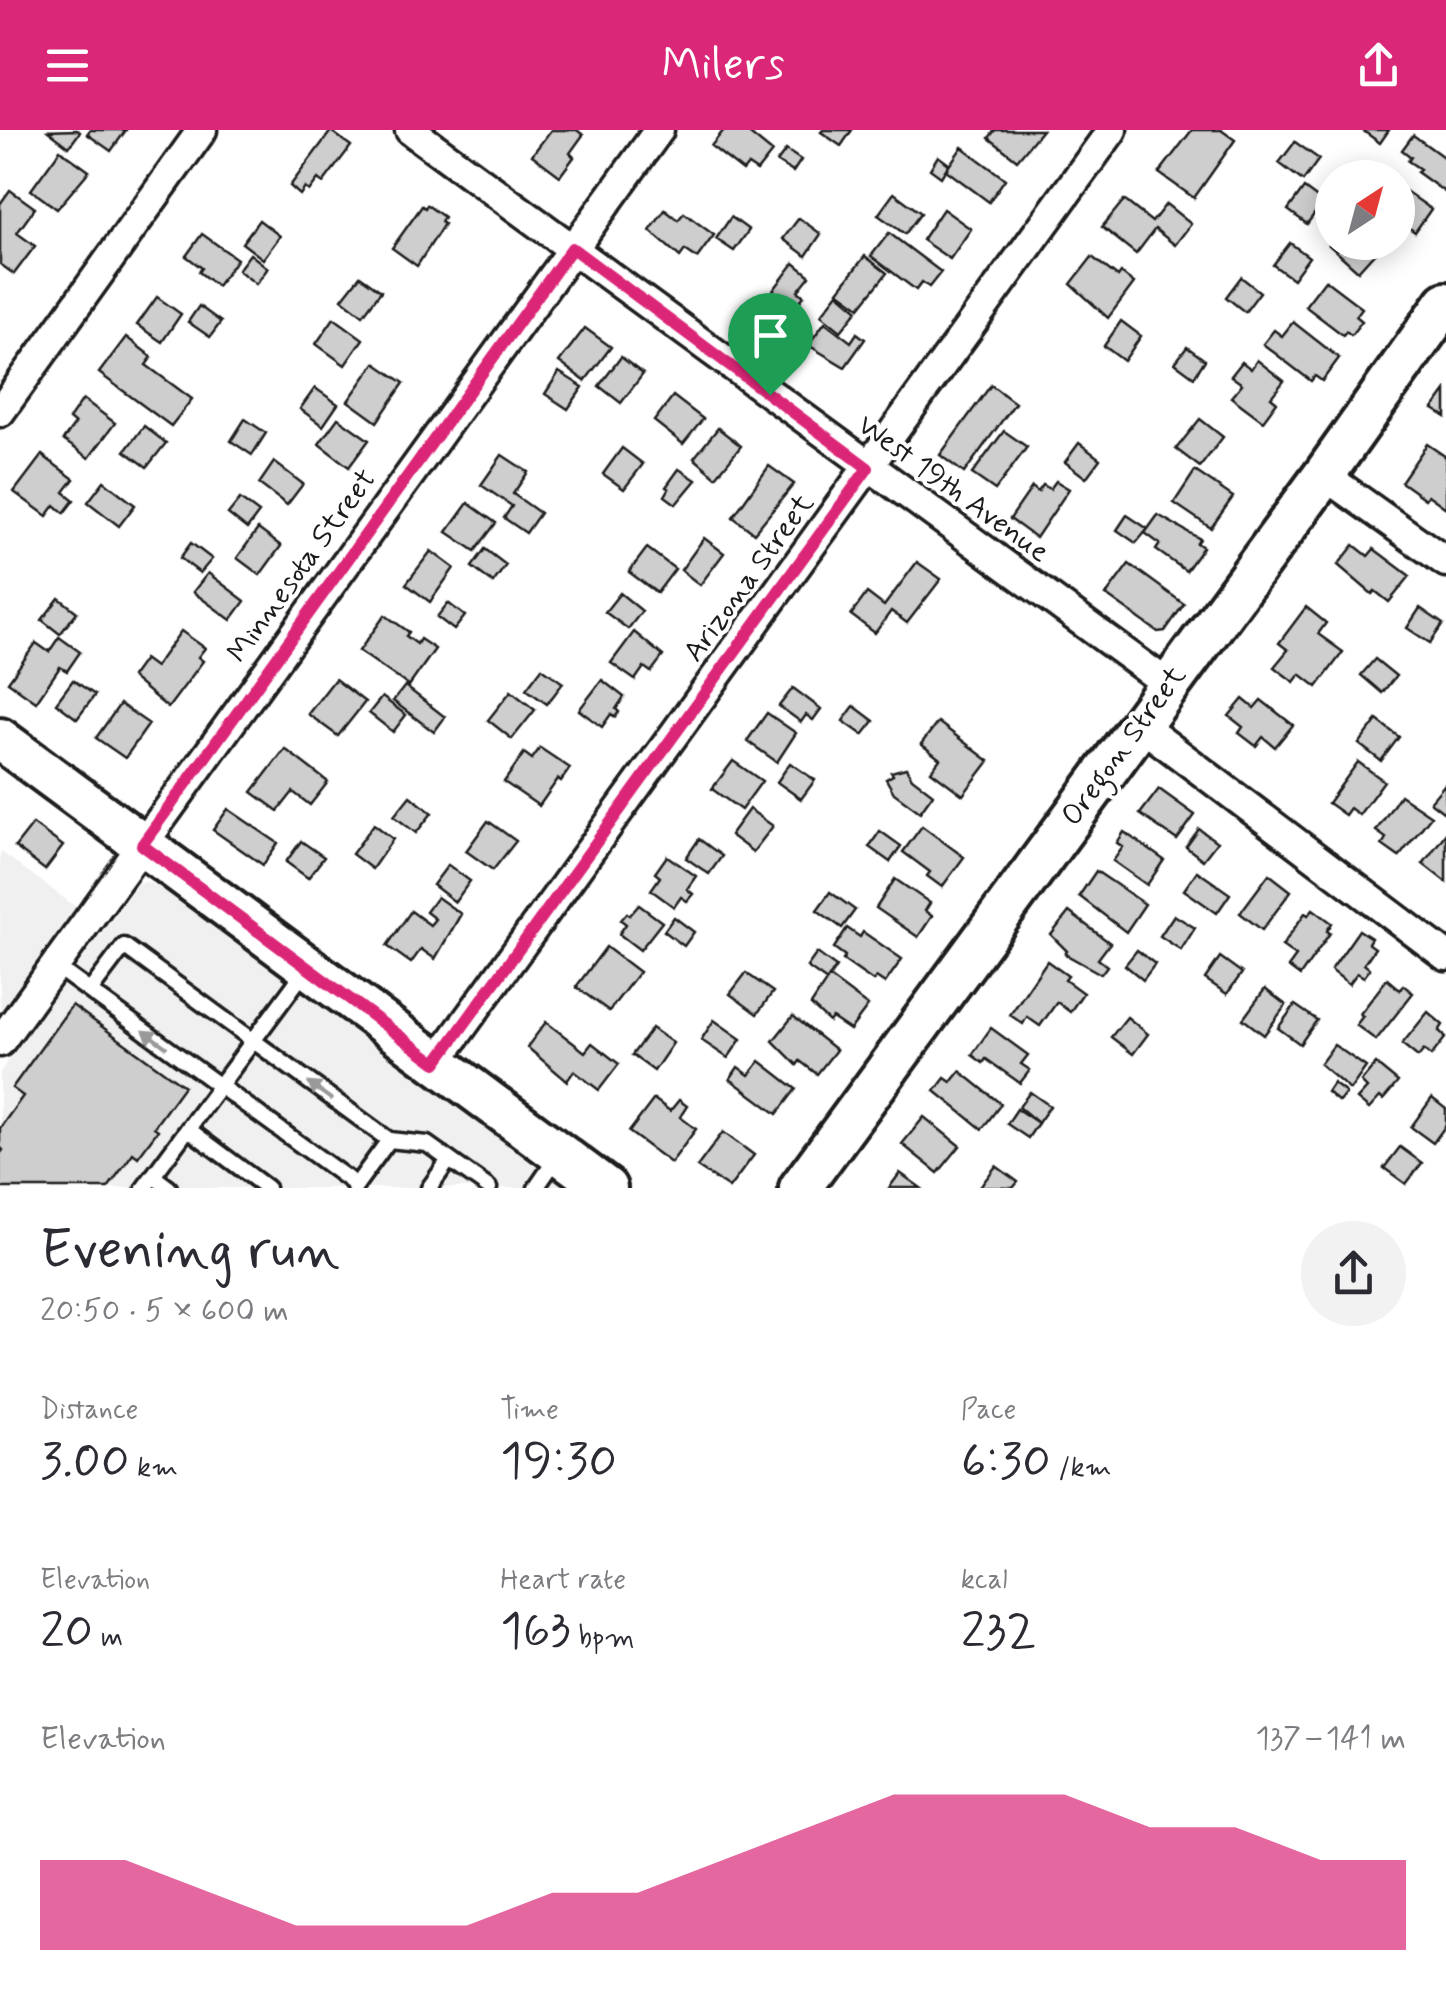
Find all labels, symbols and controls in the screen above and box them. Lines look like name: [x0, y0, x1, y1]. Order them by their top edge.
text: Milers: [661, 36, 785, 95]
icon: menu: [40, 38, 95, 93]
icon: share: [1351, 38, 1406, 93]
north arrow: [1315, 160, 1415, 260]
map controls: [1315, 160, 1415, 260]
pin: [728, 293, 813, 396]
icon: arrive: [743, 308, 798, 363]
street label: West 19th Avenue: [849, 406, 1057, 572]
street label: Minnesota Street: [219, 461, 385, 671]
street label: Arizona Street: [675, 486, 823, 670]
street label: Oregon Street: [1053, 658, 1198, 836]
one-way arrow: [142, 1029, 168, 1049]
one-way arrow: [307, 1082, 333, 1101]
text: Evening run: [40, 1216, 340, 1288]
button: share: [1301, 1221, 1406, 1326]
text: 20:50 · 5 × 600 m: [40, 1290, 289, 1332]
text: Distance: [40, 1392, 138, 1429]
text: Time: [500, 1392, 559, 1429]
text: Pace: [961, 1392, 1016, 1429]
text: 3.00: [40, 1429, 130, 1495]
text: 19:30: [500, 1429, 617, 1495]
text: 6:30: [961, 1429, 1051, 1495]
text: km: [130, 1450, 178, 1487]
text: /km: [1051, 1450, 1111, 1487]
text: Elevation: [40, 1562, 150, 1599]
text: Heart rate: [500, 1562, 626, 1599]
text: kcal: [961, 1562, 1008, 1599]
text: 20: [40, 1599, 93, 1665]
text: 163: [500, 1599, 571, 1665]
text: 232: [961, 1599, 1036, 1665]
text: m: [93, 1620, 123, 1657]
text: bpm: [571, 1620, 635, 1657]
text: Elevation: [40, 1718, 166, 1760]
text: 137–141 m: [1255, 1718, 1406, 1760]

